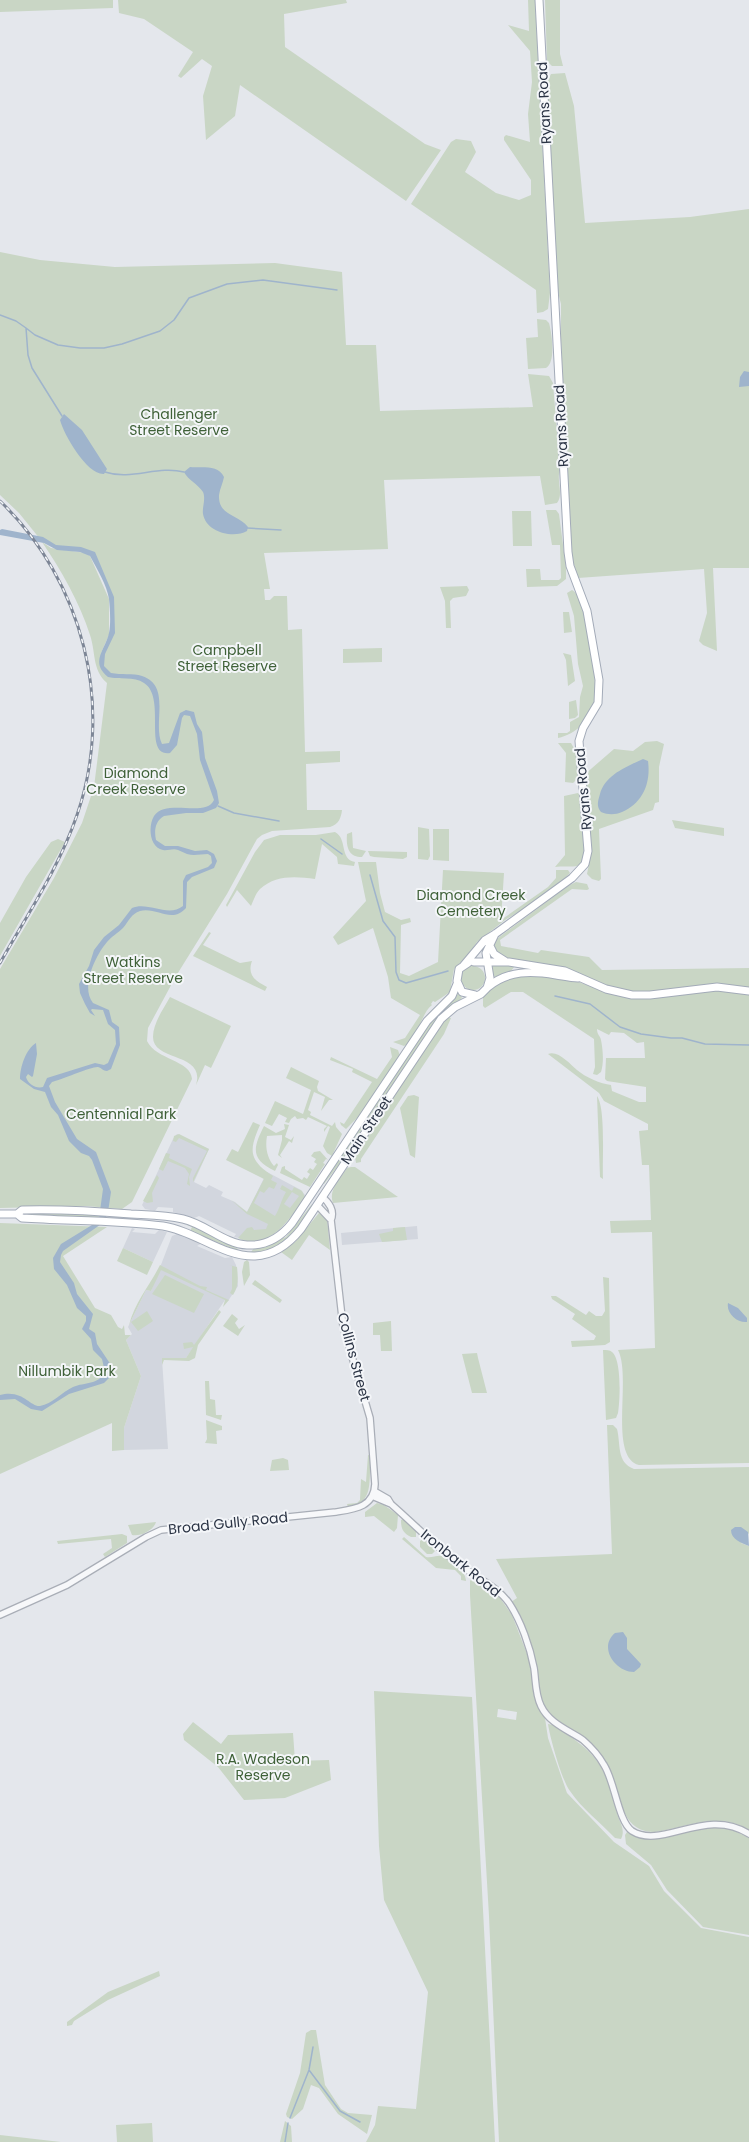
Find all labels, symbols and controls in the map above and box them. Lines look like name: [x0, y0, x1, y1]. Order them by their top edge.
street label: Ryans Road: [532, 61, 556, 145]
street label: Ryans Road: [549, 384, 573, 468]
park label: Challenger Street Reserve: [129, 404, 229, 440]
park label: Campbell Street Reserve: [177, 640, 277, 676]
street label: Ryans Road: [569, 747, 597, 831]
park label: Diamond Creek Reserve: [86, 763, 186, 799]
park label: Diamond Creek Cemetery: [417, 885, 526, 921]
park label: Watkins Street Reserve: [83, 952, 183, 988]
street label: Main Street: [336, 1092, 396, 1168]
park label: Centennial Park: [66, 1104, 177, 1124]
street label: Collins Street: [333, 1310, 375, 1404]
park label: Nillumbik Park: [18, 1361, 116, 1381]
street label: Broad Gully Road: [167, 1507, 289, 1539]
street label: Ironbark Road: [417, 1524, 505, 1602]
park label: R.A. Wadeson Reserve: [216, 1749, 310, 1785]

